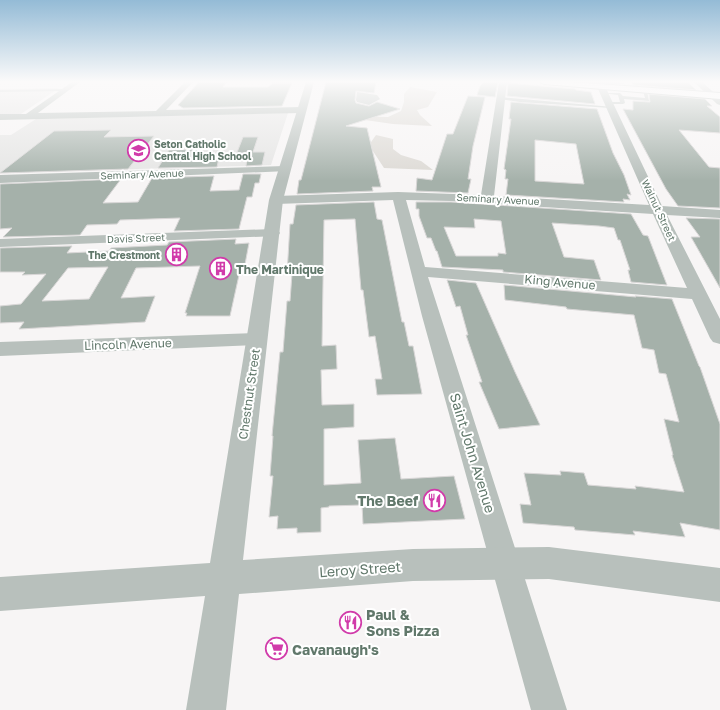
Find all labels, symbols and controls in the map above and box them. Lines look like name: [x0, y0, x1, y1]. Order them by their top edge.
school or university icon: Seton Catholic Central High School: [125, 137, 151, 163]
place label: Seton Catholic Central High School: [154, 138, 252, 162]
street label: Seminary Avenue: [100, 167, 184, 181]
street label: Walnut Street: [640, 177, 678, 243]
street label: Seminary Avenue: [456, 191, 540, 207]
street label: Davis Street: [107, 231, 165, 245]
building icon: The Crestmont: [163, 242, 189, 268]
place label: The Crestmont: [88, 249, 160, 261]
building icon: The Martinique: [208, 256, 234, 282]
place label: The Martinique: [236, 262, 324, 277]
street label: King Avenue: [524, 271, 596, 293]
street label: Lincoln Avenue: [84, 335, 172, 353]
street label: Chestnut Street: [235, 347, 263, 440]
street label: Saint John Avenue: [447, 391, 499, 515]
restaurant icon: The Beef: [421, 487, 447, 513]
place label: The Beef: [357, 492, 419, 509]
street label: Leroy Street: [318, 558, 402, 580]
place label: Paul & Sons Pizza: [366, 606, 439, 639]
restaurant icon: Paul & Sons Pizza: [338, 609, 364, 635]
supermarket icon: Cavanaugh's: [264, 636, 290, 662]
place label: Cavanaugh's: [292, 641, 379, 658]

